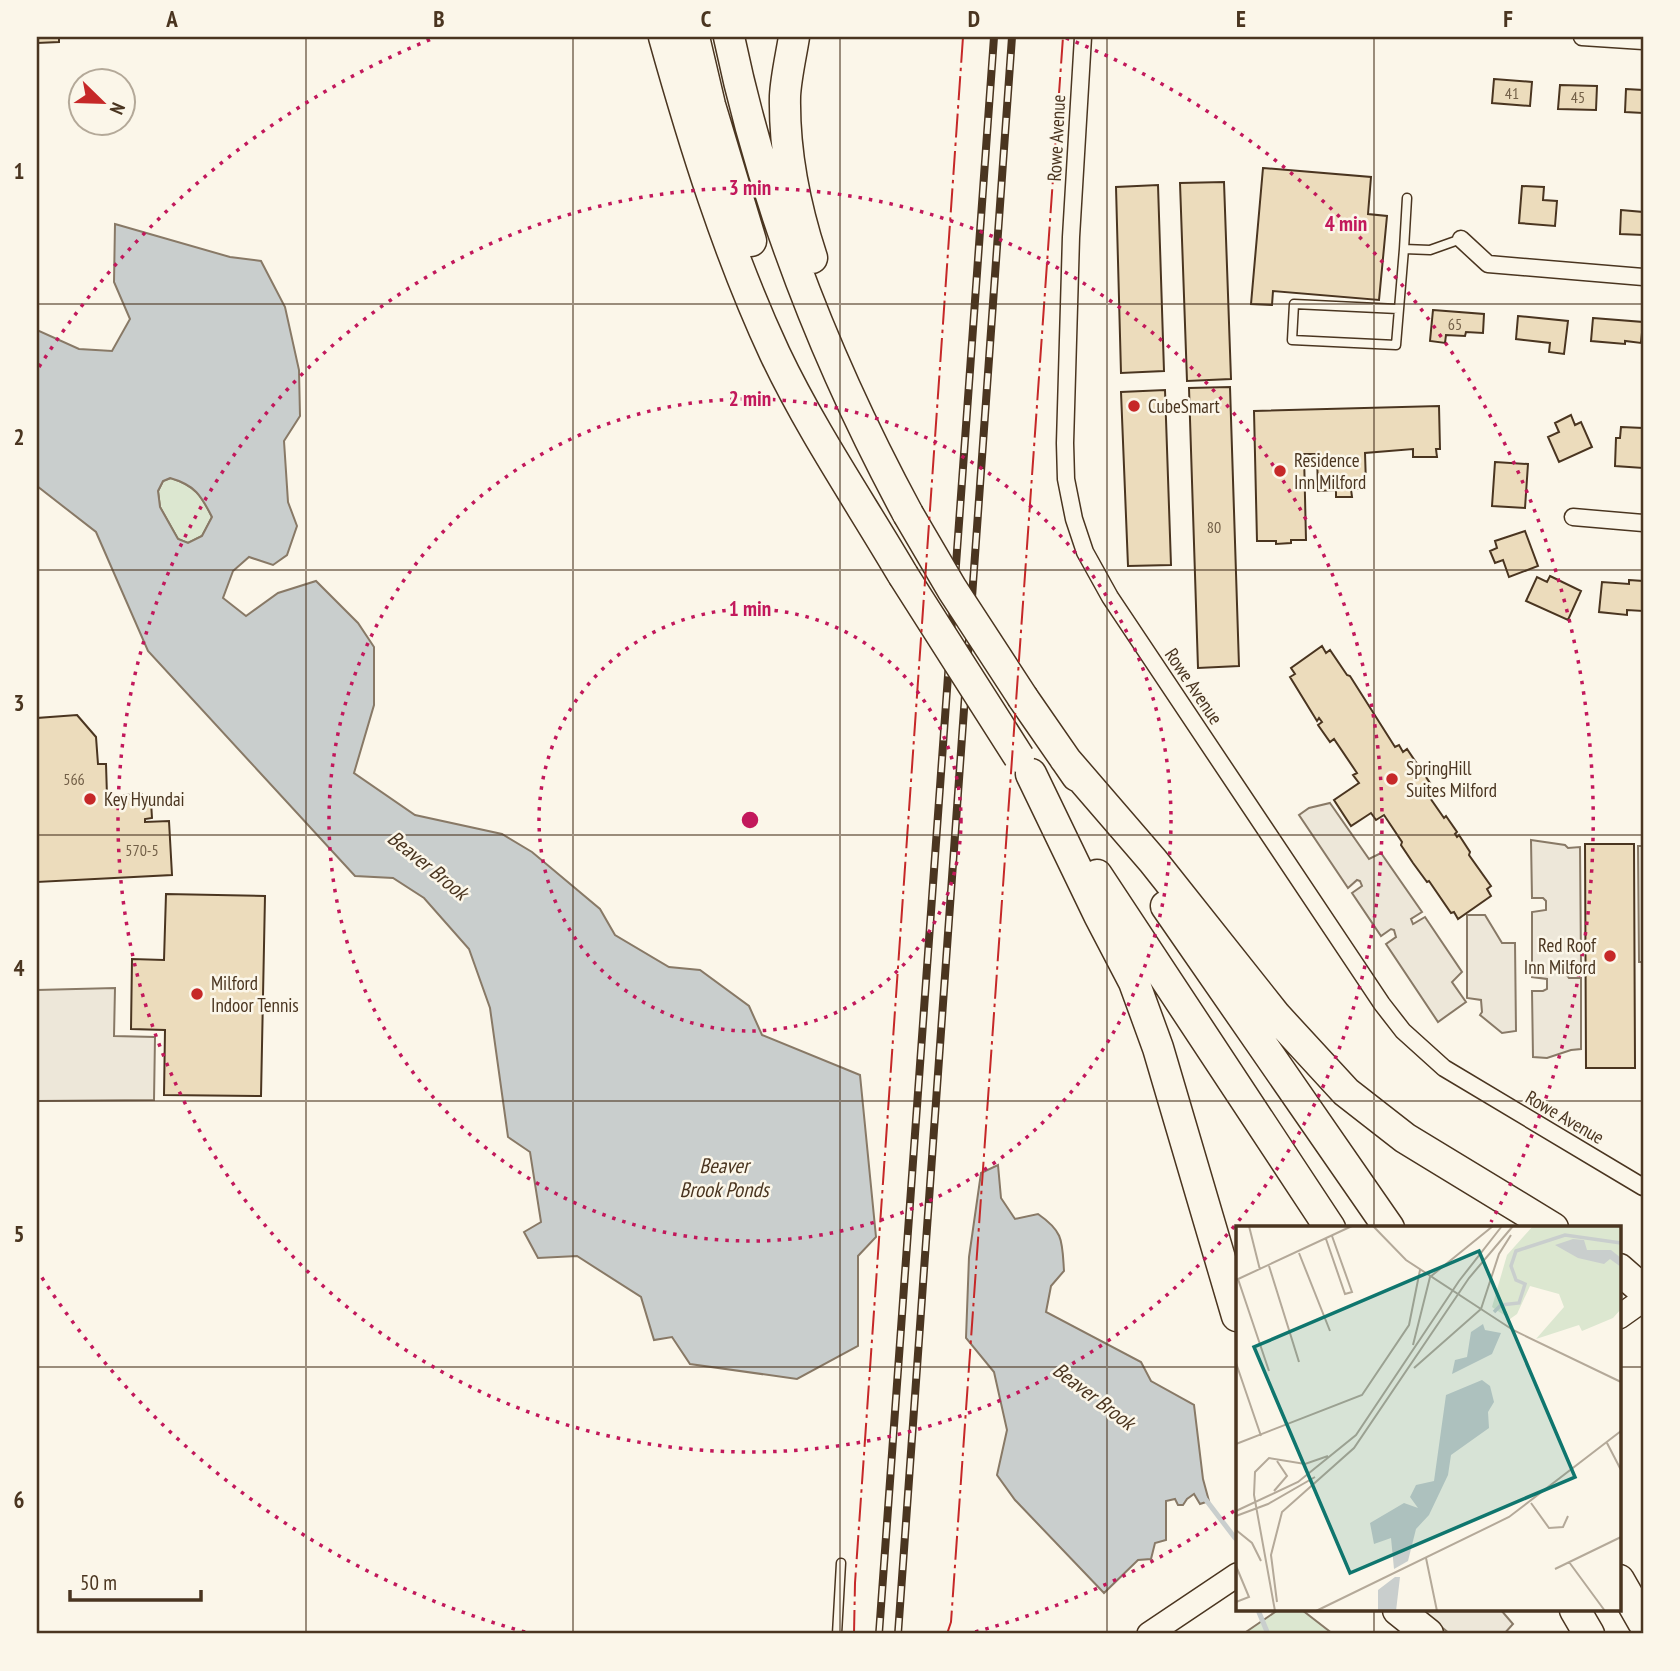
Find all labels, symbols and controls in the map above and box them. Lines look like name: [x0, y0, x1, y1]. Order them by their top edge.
text: A: [165, 4, 178, 33]
text: B: [433, 4, 445, 33]
text: C: [701, 4, 712, 33]
text: D: [968, 4, 980, 33]
text: E: [1236, 4, 1246, 33]
text: F: [1503, 4, 1513, 33]
north arrow: [66, 66, 136, 136]
house number: 41: [1505, 83, 1519, 103]
house number: 45: [1571, 87, 1585, 107]
street label: Rowe Avenue: [1042, 94, 1070, 182]
text: N: [105, 99, 131, 118]
text: 1: [14, 156, 25, 185]
text: 3 min: [729, 174, 771, 201]
text: 4 min: [1325, 210, 1367, 237]
house number: 65: [1448, 314, 1462, 334]
text: 2 min: [729, 385, 771, 412]
place label: CubeSmart: [1148, 394, 1221, 418]
marker: CubeSmart: [1126, 398, 1142, 414]
text: 2: [14, 422, 25, 451]
place label: Residence Inn Milford: [1294, 448, 1366, 494]
marker: Residence Inn Milford: [1272, 463, 1288, 479]
house number: 80: [1207, 517, 1221, 537]
text: 1 min: [729, 595, 771, 622]
street label: Rowe Avenue: [1160, 643, 1228, 729]
text: 3: [14, 688, 25, 717]
place label: SpringHill Suites Milford: [1406, 756, 1497, 802]
house number: 566: [63, 769, 85, 789]
marker: SpringHill Suites Milford: [1384, 771, 1400, 787]
place label: Key Hyundai: [104, 787, 185, 811]
marker: Key Hyundai: [82, 791, 98, 807]
centre of rings: [738, 808, 762, 832]
water label: Beaver Brook: [382, 824, 476, 907]
house number: 570-5: [125, 840, 159, 860]
place label: Red Roof Inn Milford: [1524, 933, 1597, 979]
marker: Red Roof Inn Milford: [1602, 948, 1618, 964]
text: 4: [14, 953, 25, 982]
place label: Milford Indoor Tennis: [211, 971, 299, 1017]
marker: Milford Indoor Tennis: [189, 986, 205, 1002]
street label: Rowe Avenue: [1521, 1085, 1609, 1149]
water label: Beaver Brook Ponds: [679, 1152, 771, 1203]
text: 5: [14, 1219, 25, 1248]
inset map: [1236, 1226, 1620, 1612]
water label: Beaver Brook: [1048, 1356, 1143, 1437]
text: 6: [14, 1485, 25, 1514]
scale bar: [70, 1559, 201, 1603]
text: 50 m: [80, 1569, 117, 1596]

